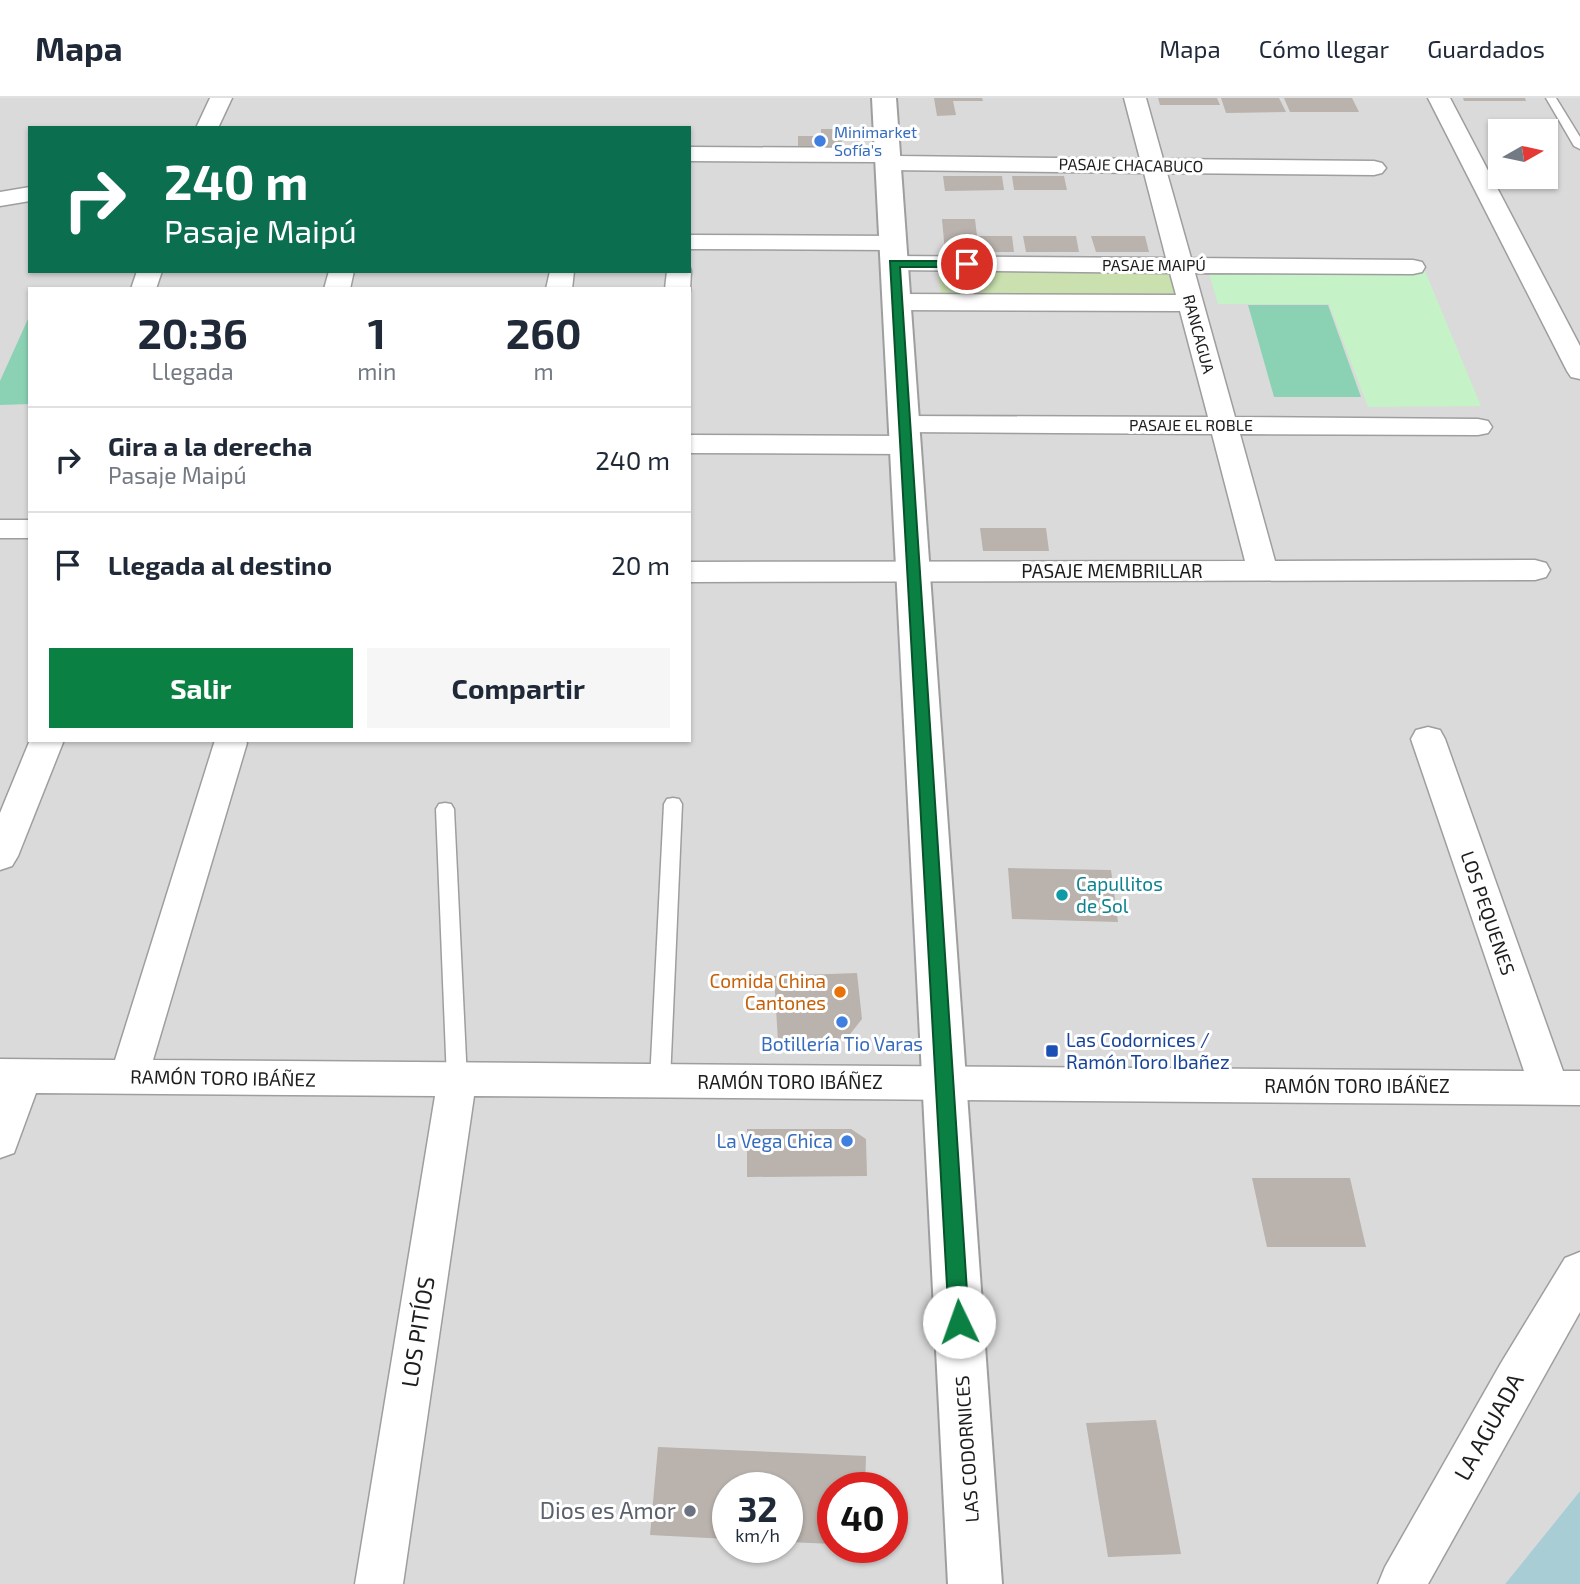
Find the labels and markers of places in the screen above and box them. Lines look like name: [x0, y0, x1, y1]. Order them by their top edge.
place label: Minimarket Sofía's: [834, 122, 917, 159]
marker: Minimarket Sofía's: [812, 133, 828, 149]
pin: [937, 234, 997, 294]
place label: Capullitos de Sol: [1076, 872, 1163, 917]
marker: Capullitos de Sol: [1054, 887, 1070, 903]
place label: Comida China Cantones: [709, 969, 826, 1014]
marker: Comida China Cantones: [832, 984, 848, 1000]
marker: Botillería Tio Varas: [834, 1014, 850, 1030]
place label: Las Codornices / Ramón Toro Ibañez: [1066, 1028, 1230, 1073]
place label: Botillería Tio Varas: [761, 1032, 923, 1055]
marker: Las Codornices / Ramón Toro Ibañez: [1044, 1043, 1060, 1059]
place label: La Vega Chica: [716, 1129, 833, 1152]
marker: La Vega Chica: [839, 1133, 855, 1149]
place label: Dios es Amor: [540, 1496, 676, 1524]
marker: Dios es Amor: [682, 1503, 698, 1519]

